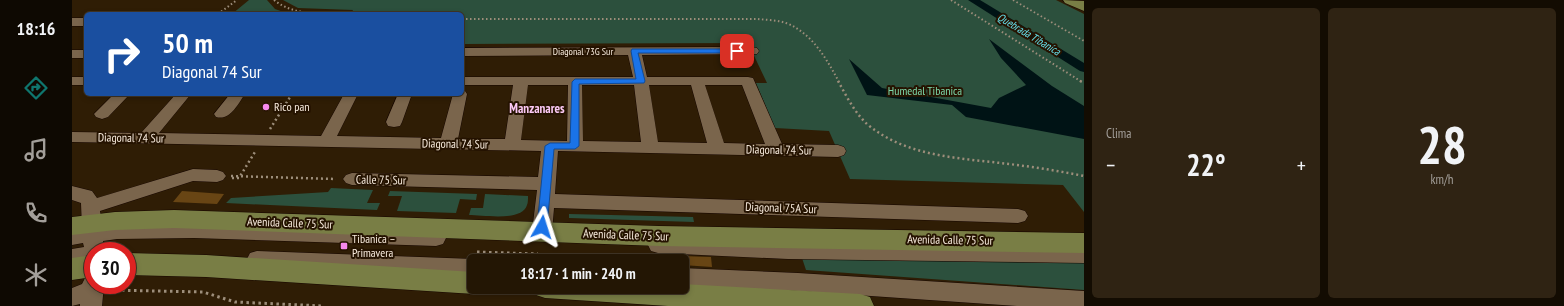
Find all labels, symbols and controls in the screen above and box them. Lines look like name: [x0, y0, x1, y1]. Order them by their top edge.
water label: Quebrada Tibaníca: [995, 10, 1063, 59]
text: 18:16: [17, 17, 55, 40]
text: 50 m: [162, 24, 213, 61]
icon: right: [96, 28, 148, 80]
pin: [720, 34, 754, 68]
icon: arrive: [726, 40, 748, 62]
street label: Diagonal 73G Sur: [553, 45, 613, 58]
text: Diagonal 74 Sur: [162, 60, 262, 83]
icon: directions: [22, 74, 50, 102]
park label: Humedal Tibanica: [888, 83, 962, 98]
place label: Rico pan: [274, 99, 309, 114]
district label: Manzanares: [509, 100, 565, 117]
marker: Rico pan: [261, 102, 271, 112]
text: 28: [1417, 111, 1467, 178]
text: Clima: [1106, 125, 1131, 142]
street label: Diagonal 74 Sur: [98, 129, 165, 146]
street label: Diagonal 74 Sur: [422, 135, 489, 152]
icon: music: [22, 136, 50, 164]
street label: Diagonal 74 Sur: [746, 141, 813, 158]
text: 22°: [1186, 145, 1226, 184]
text: −: [1106, 151, 1115, 179]
text: +: [1297, 151, 1306, 179]
text: km/h: [1430, 171, 1454, 188]
street label: Calle 75 Sur: [356, 172, 407, 187]
icon: phone: [22, 199, 50, 227]
street label: Diagonal 75A Sur: [745, 199, 818, 216]
position arrow: [521, 206, 563, 248]
street label: Avenida Calle 75 Sur: [247, 214, 334, 232]
street label: Avenida Calle 75 Sur: [583, 226, 670, 244]
place label: Tibanica – Primavera: [352, 231, 396, 260]
street label: Avenida Calle 75 Sur: [907, 231, 994, 248]
marker: Tibanica – Primavera: [339, 241, 349, 251]
speed limit sign: 30: [84, 242, 136, 294]
icon: climate: [22, 261, 50, 289]
text: 18:17 · 1 min · 240 m: [520, 264, 636, 283]

